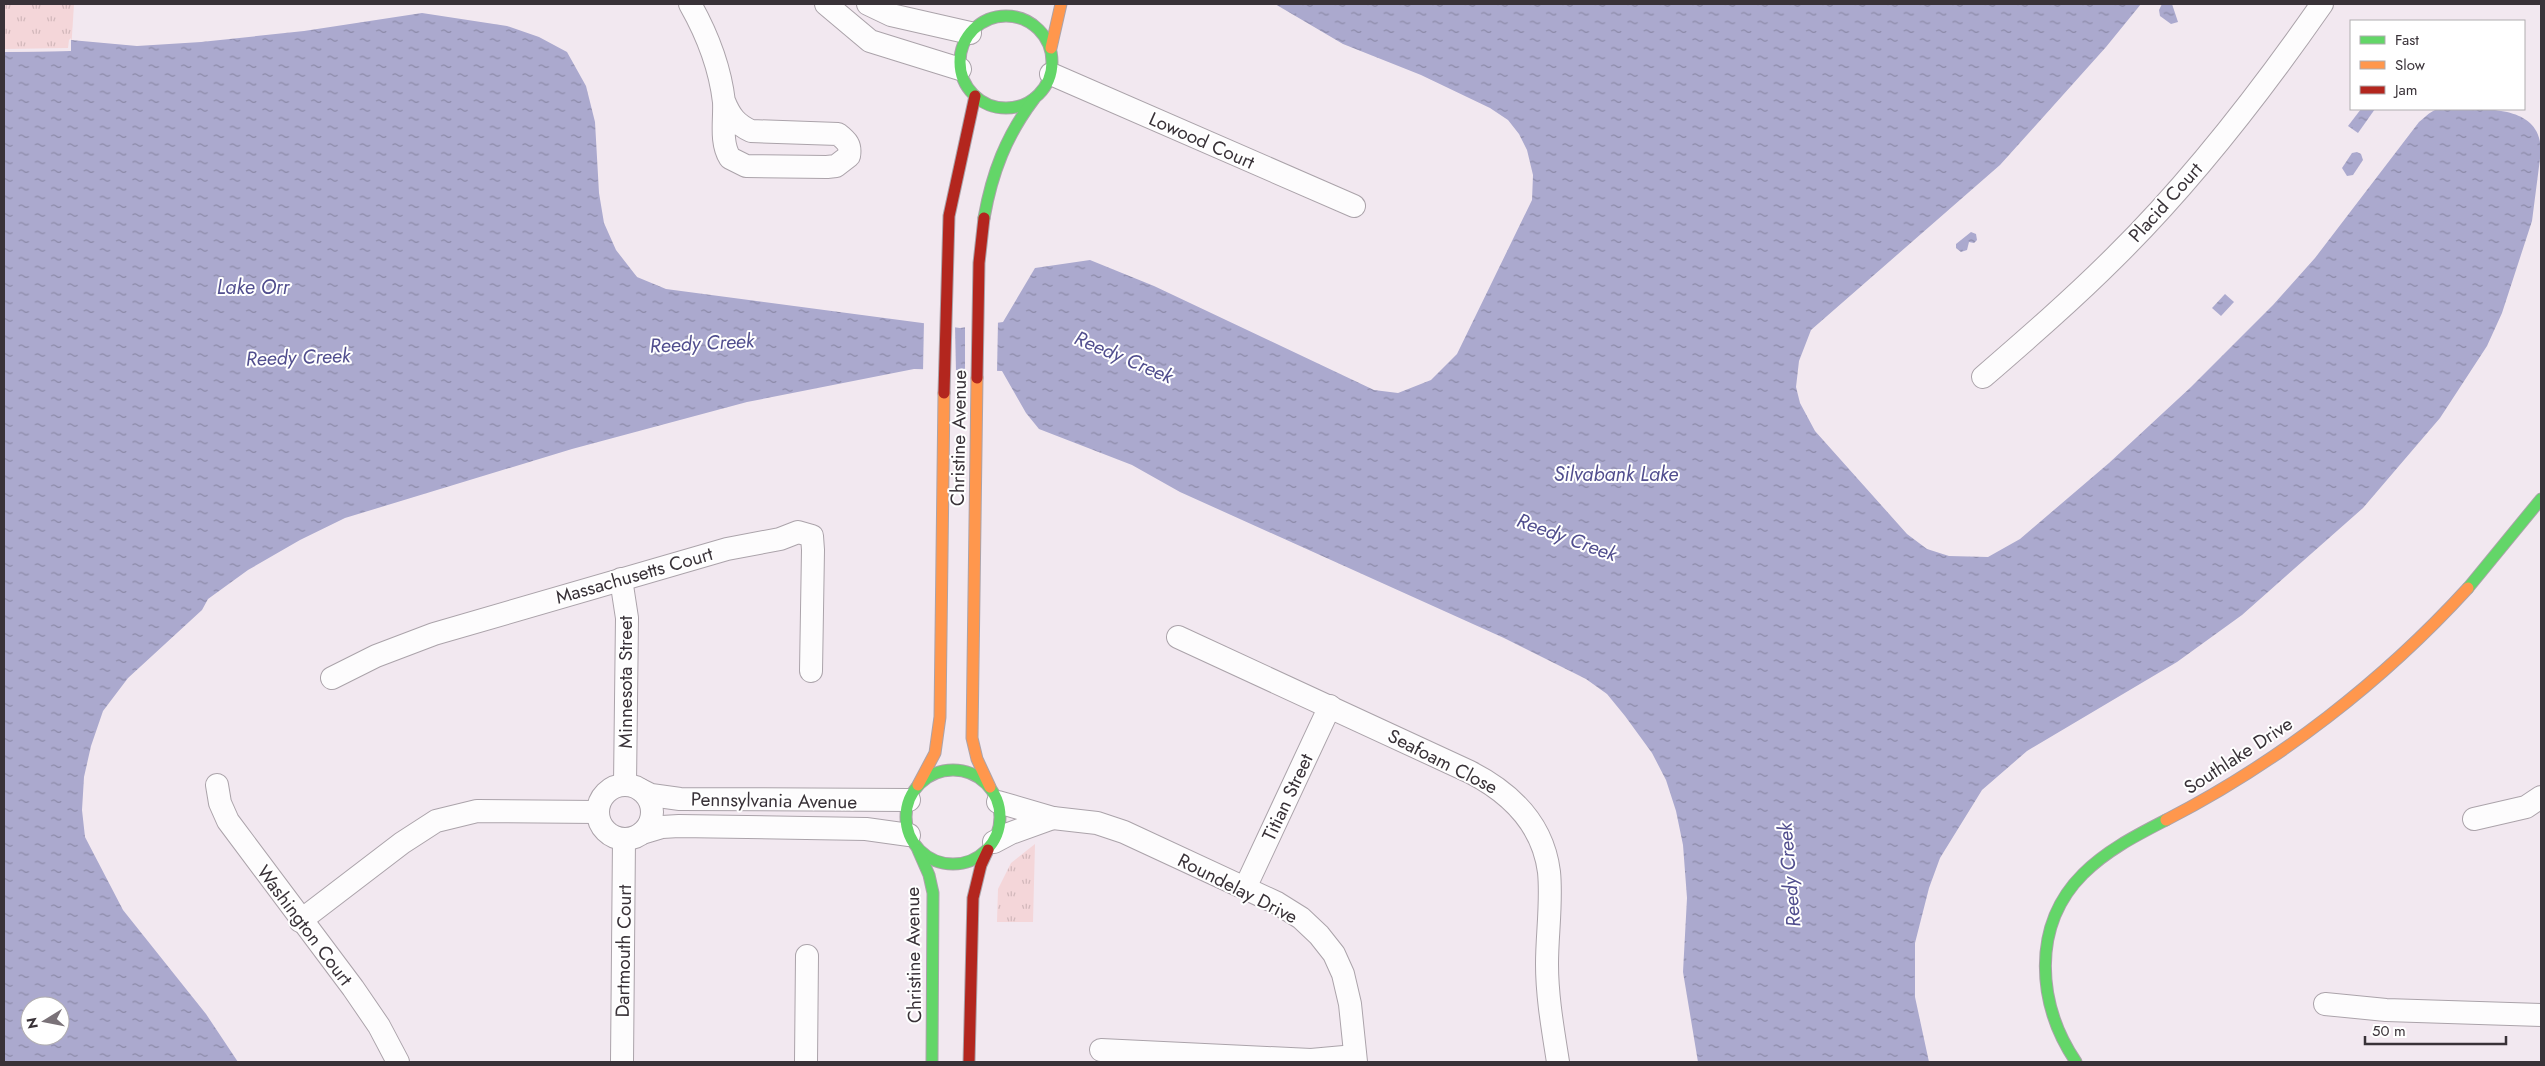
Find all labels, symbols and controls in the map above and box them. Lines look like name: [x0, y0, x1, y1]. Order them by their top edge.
legend: [2350, 20, 2525, 110]
text: Fast: [2395, 29, 2419, 51]
text: Slow: [2395, 54, 2426, 76]
text: Jam: [2393, 79, 2418, 101]
street label: Lowood Court: [1145, 105, 1259, 176]
street label: Placid Court: [2122, 156, 2209, 248]
water label: Lake Orr: [217, 273, 291, 302]
water label: Reedy Creek: [1070, 324, 1179, 392]
water label: Reedy Creek: [649, 326, 757, 361]
water label: Reedy Creek: [245, 341, 352, 374]
street label: Christine Avenue: [944, 369, 973, 506]
water label: Silvabank Lake: [1554, 460, 1678, 489]
water label: Reedy Creek: [1513, 506, 1622, 569]
street label: Massachusetts Court: [552, 540, 716, 611]
street label: Minnesota Street: [612, 615, 639, 748]
street label: Southlake Drive: [2179, 710, 2298, 801]
street label: Seafoam Close: [1383, 722, 1503, 801]
street label: Titian Street: [1255, 749, 1320, 845]
street label: Pennsylvania Avenue: [691, 786, 858, 815]
water label: Reedy Creek: [1770, 820, 1809, 928]
street label: Roundelay Drive: [1173, 847, 1303, 930]
street label: Washington Court: [250, 859, 359, 991]
street label: Dartmouth Court: [609, 884, 638, 1018]
street label: Christine Avenue: [899, 886, 928, 1023]
north arrow: [20, 996, 70, 1046]
scale bar: [2365, 1014, 2506, 1046]
text: N: [21, 1016, 43, 1030]
text: 50 m: [2372, 1020, 2406, 1042]

